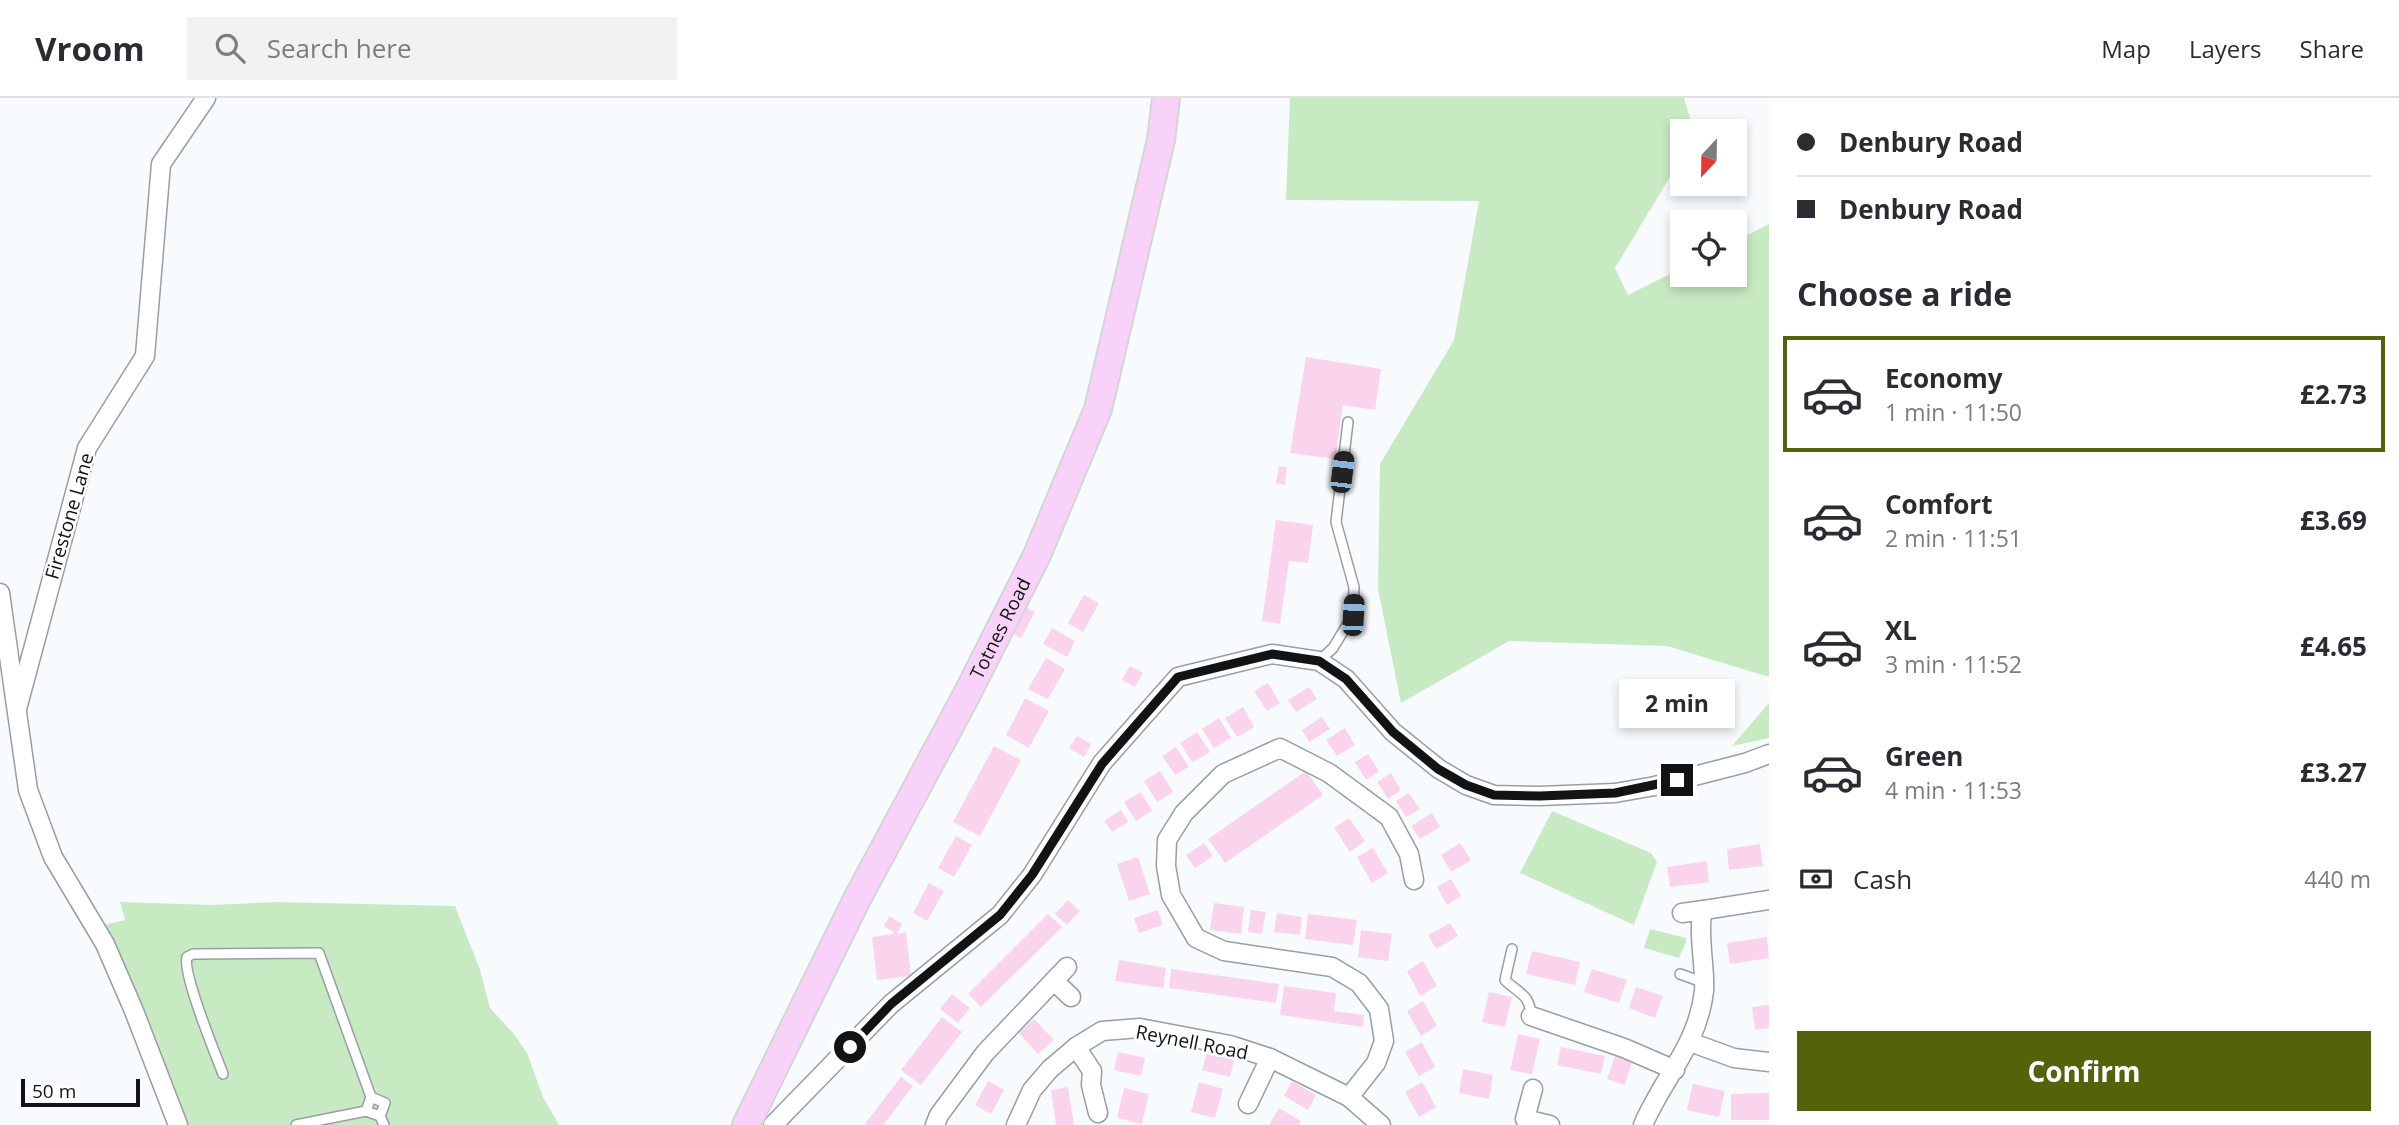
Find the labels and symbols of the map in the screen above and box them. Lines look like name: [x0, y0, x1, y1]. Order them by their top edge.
north arrow: [1670, 119, 1746, 196]
street label: Firestone Lane: [39, 450, 99, 582]
car: [1330, 450, 1355, 494]
street label: Totnes Road: [964, 573, 1037, 683]
car: [1342, 593, 1365, 637]
callout: 2 min: [1619, 678, 1735, 728]
route end: [1661, 764, 1693, 796]
street label: Reynell Road: [1134, 1018, 1250, 1066]
route start: [834, 1031, 866, 1063]
scale bar: [21, 1076, 140, 1108]

